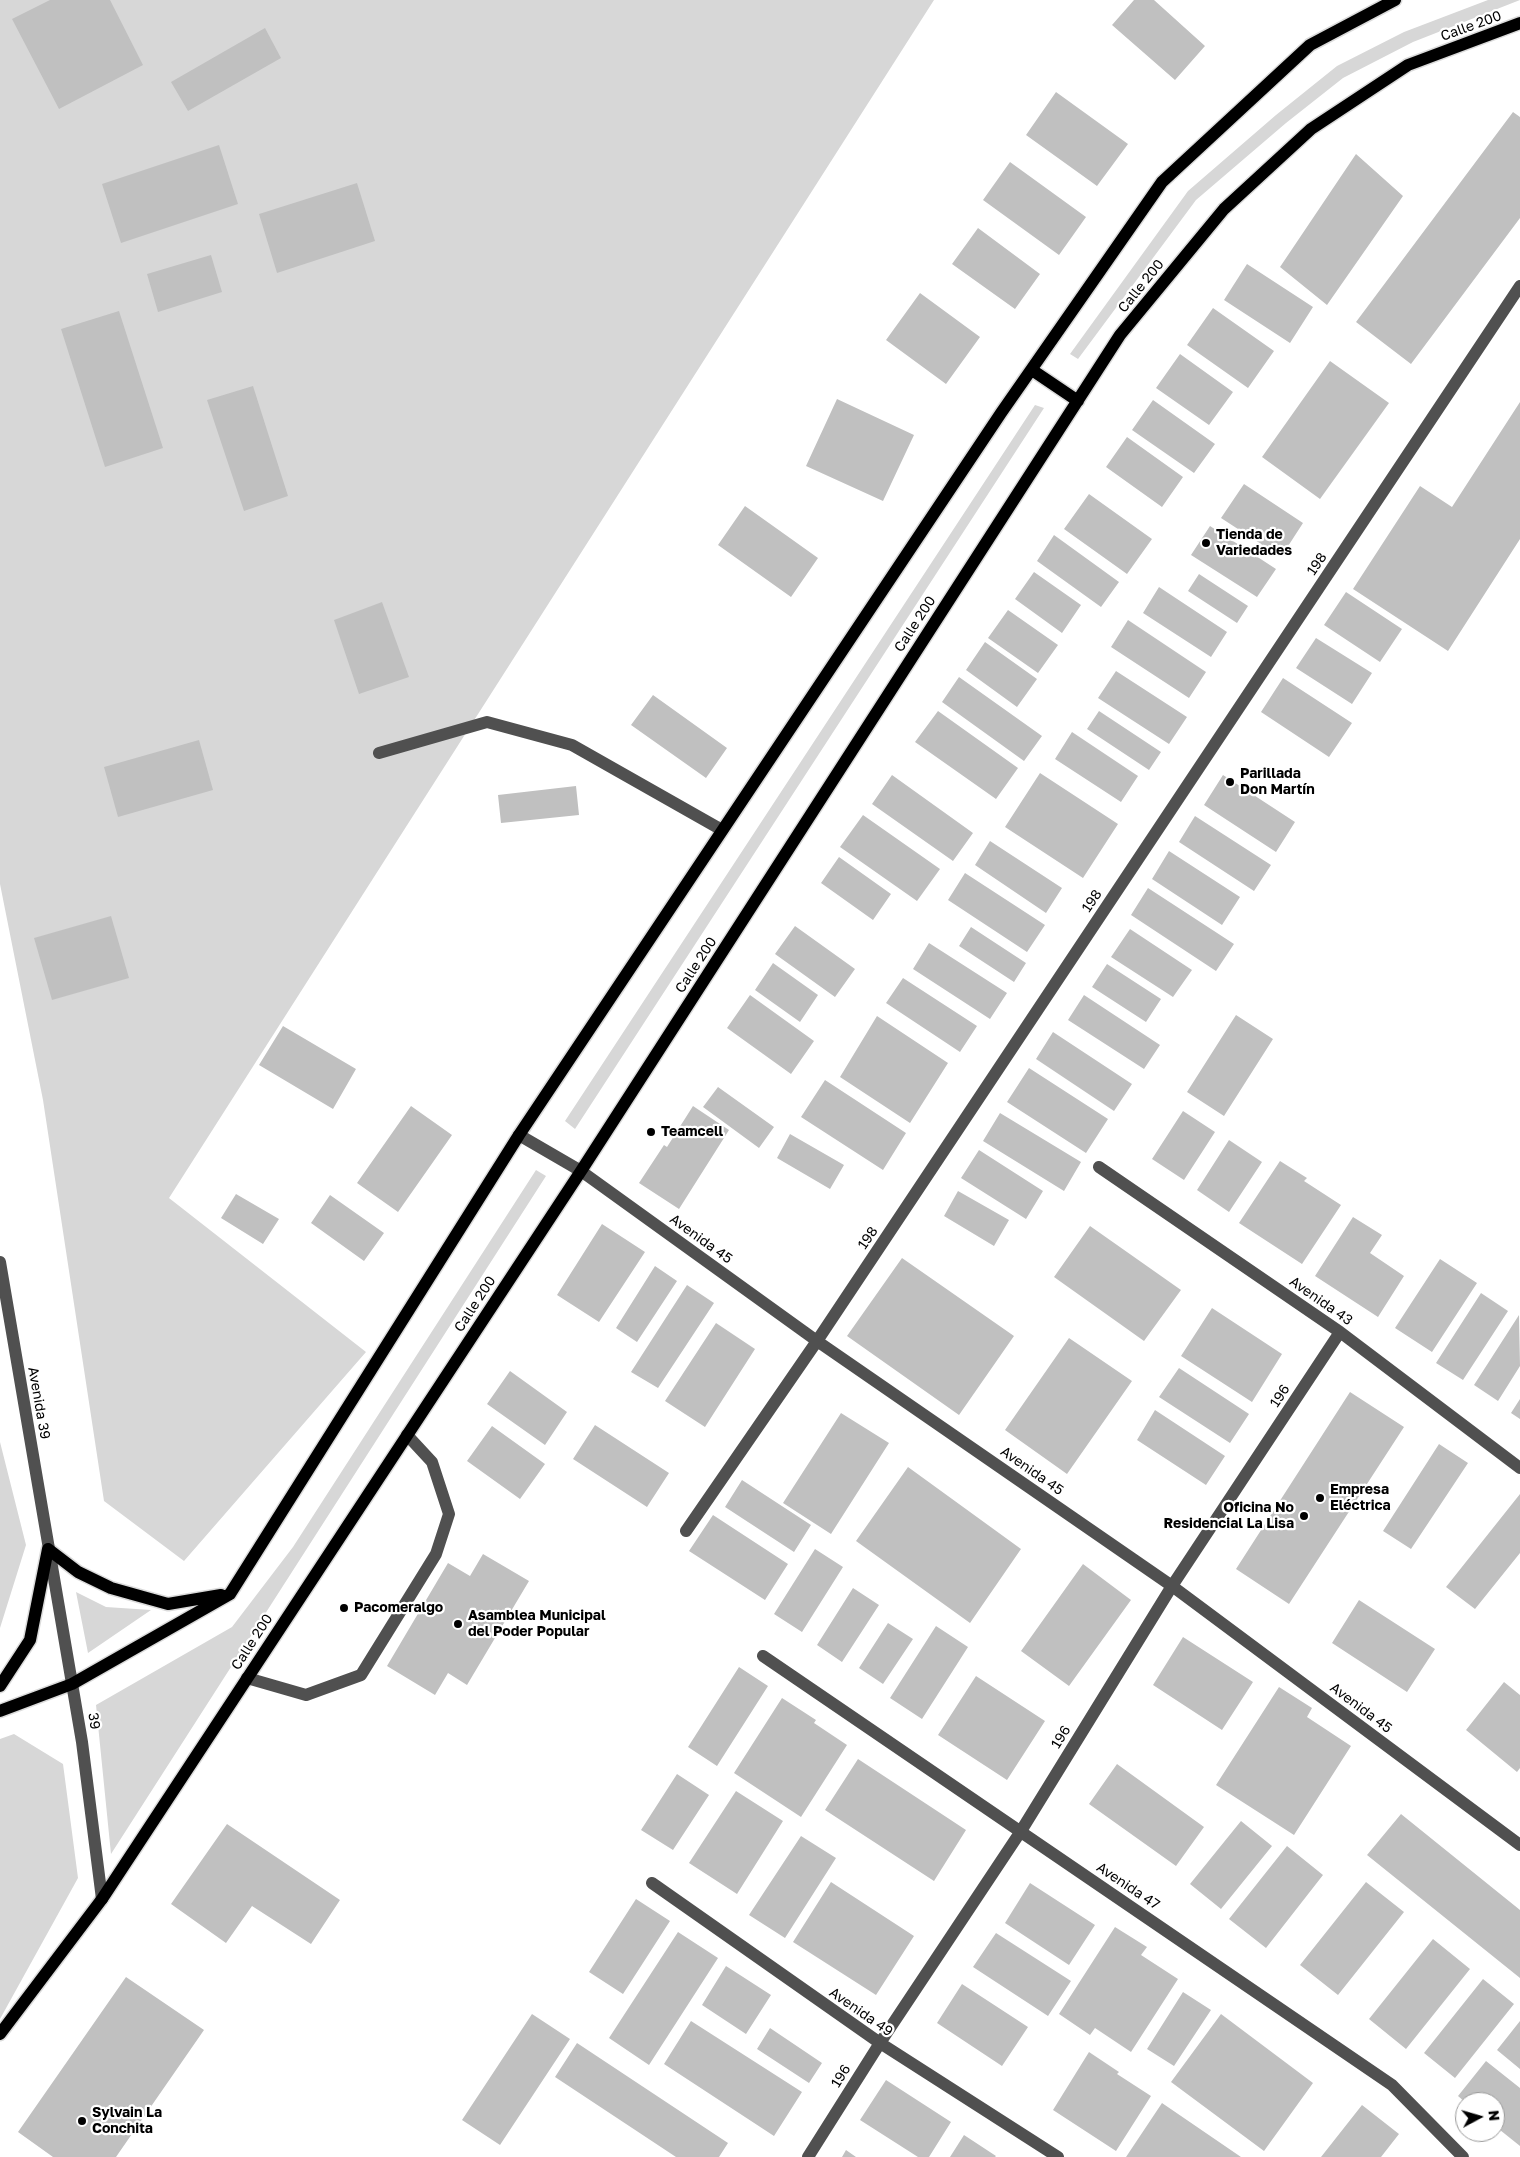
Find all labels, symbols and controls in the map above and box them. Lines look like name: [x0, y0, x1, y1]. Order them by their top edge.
street label: Calle 200: [1438, 7, 1504, 45]
street label: Calle 200: [1115, 256, 1167, 316]
place label: Tienda de Variedades: [1216, 527, 1292, 560]
marker: Tienda de Variedades: [1200, 537, 1212, 549]
street label: 198: [1303, 549, 1331, 579]
street label: Calle 200: [891, 593, 939, 655]
place label: Parillada Don Martín: [1240, 766, 1315, 799]
marker: Parillada Don Martín: [1224, 776, 1236, 788]
street label: 198: [1078, 886, 1106, 916]
street label: Calle 200: [672, 934, 720, 996]
place label: Teamcell: [661, 1124, 723, 1140]
marker: Teamcell: [645, 1126, 657, 1138]
street label: Avenida 45: [666, 1211, 736, 1267]
street label: 198: [854, 1223, 882, 1253]
street label: Calle 200: [451, 1273, 499, 1335]
street label: Avenida 43: [1286, 1273, 1356, 1329]
street label: Avenida 39: [24, 1365, 54, 1441]
street label: 196: [1266, 1381, 1294, 1411]
street label: Avenida 45: [997, 1443, 1067, 1499]
place label: Empresa Eléctrica: [1330, 1482, 1391, 1514]
marker: Empresa Eléctrica: [1314, 1492, 1326, 1504]
place label: Oficina No Residencial La Lisa: [1163, 1500, 1294, 1532]
marker: Oficina No Residencial La Lisa: [1298, 1510, 1310, 1522]
place label: Pacomeralgo: [354, 1600, 443, 1616]
marker: Pacomeralgo: [338, 1602, 350, 1614]
place label: Asamblea Municipal del Poder Popular: [468, 1608, 606, 1640]
street label: Calle 200: [228, 1611, 276, 1673]
marker: Asamblea Municipal del Poder Popular: [452, 1618, 464, 1630]
street label: Avenida 45: [1327, 1679, 1395, 1737]
street label: 39: [84, 1711, 104, 1731]
street label: 196: [1048, 1722, 1074, 1752]
street label: Avenida 47: [1093, 1859, 1163, 1913]
street label: Avenida 49: [826, 1984, 896, 2040]
street label: 196: [828, 2061, 854, 2091]
north arrow: [1455, 2092, 1505, 2142]
place label: Sylvain La Conchita: [92, 2105, 162, 2138]
text: N: [1485, 2109, 1503, 2122]
marker: Sylvain La Conchita: [76, 2115, 88, 2127]

